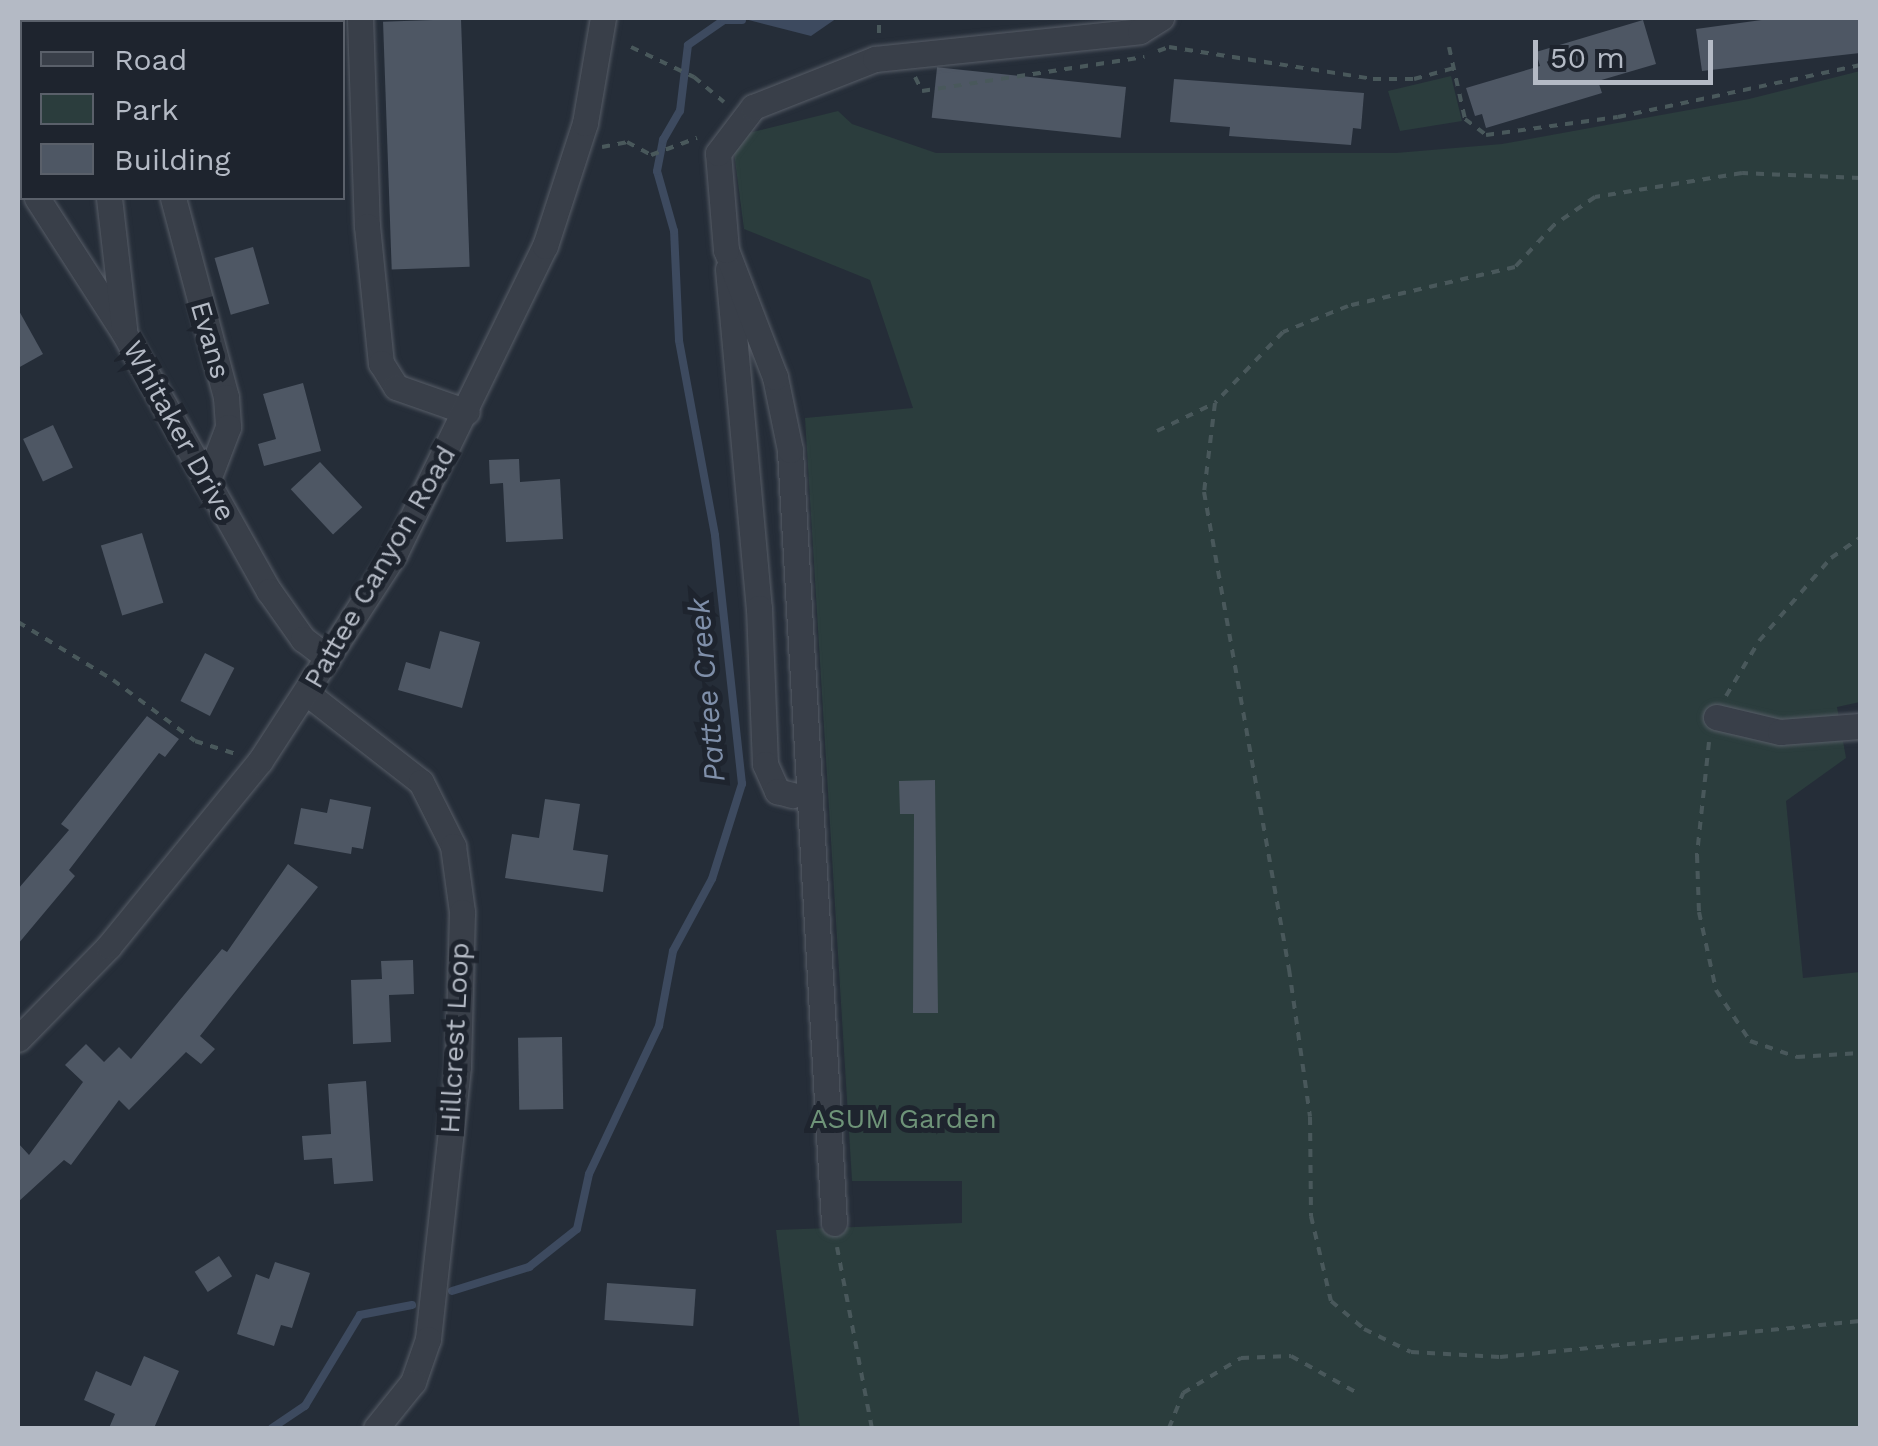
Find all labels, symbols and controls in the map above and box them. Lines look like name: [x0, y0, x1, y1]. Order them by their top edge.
legend: [20, 20, 345, 200]
scale bar: [1538, 20, 1718, 82]
text: 50 m: [1550, 40, 1625, 75]
text: Road: [114, 42, 187, 77]
text: Park: [114, 92, 179, 127]
text: Building: [114, 142, 231, 177]
street label: Evans: [183, 297, 237, 383]
street label: Whitaker Drive: [115, 335, 243, 527]
street label: Pattee Canyon Road: [297, 440, 463, 694]
water label: Pattee Creek: [681, 596, 733, 784]
street label: Hillcrest Loop: [433, 942, 477, 1134]
park label: ASUM Garden: [809, 1102, 997, 1136]

